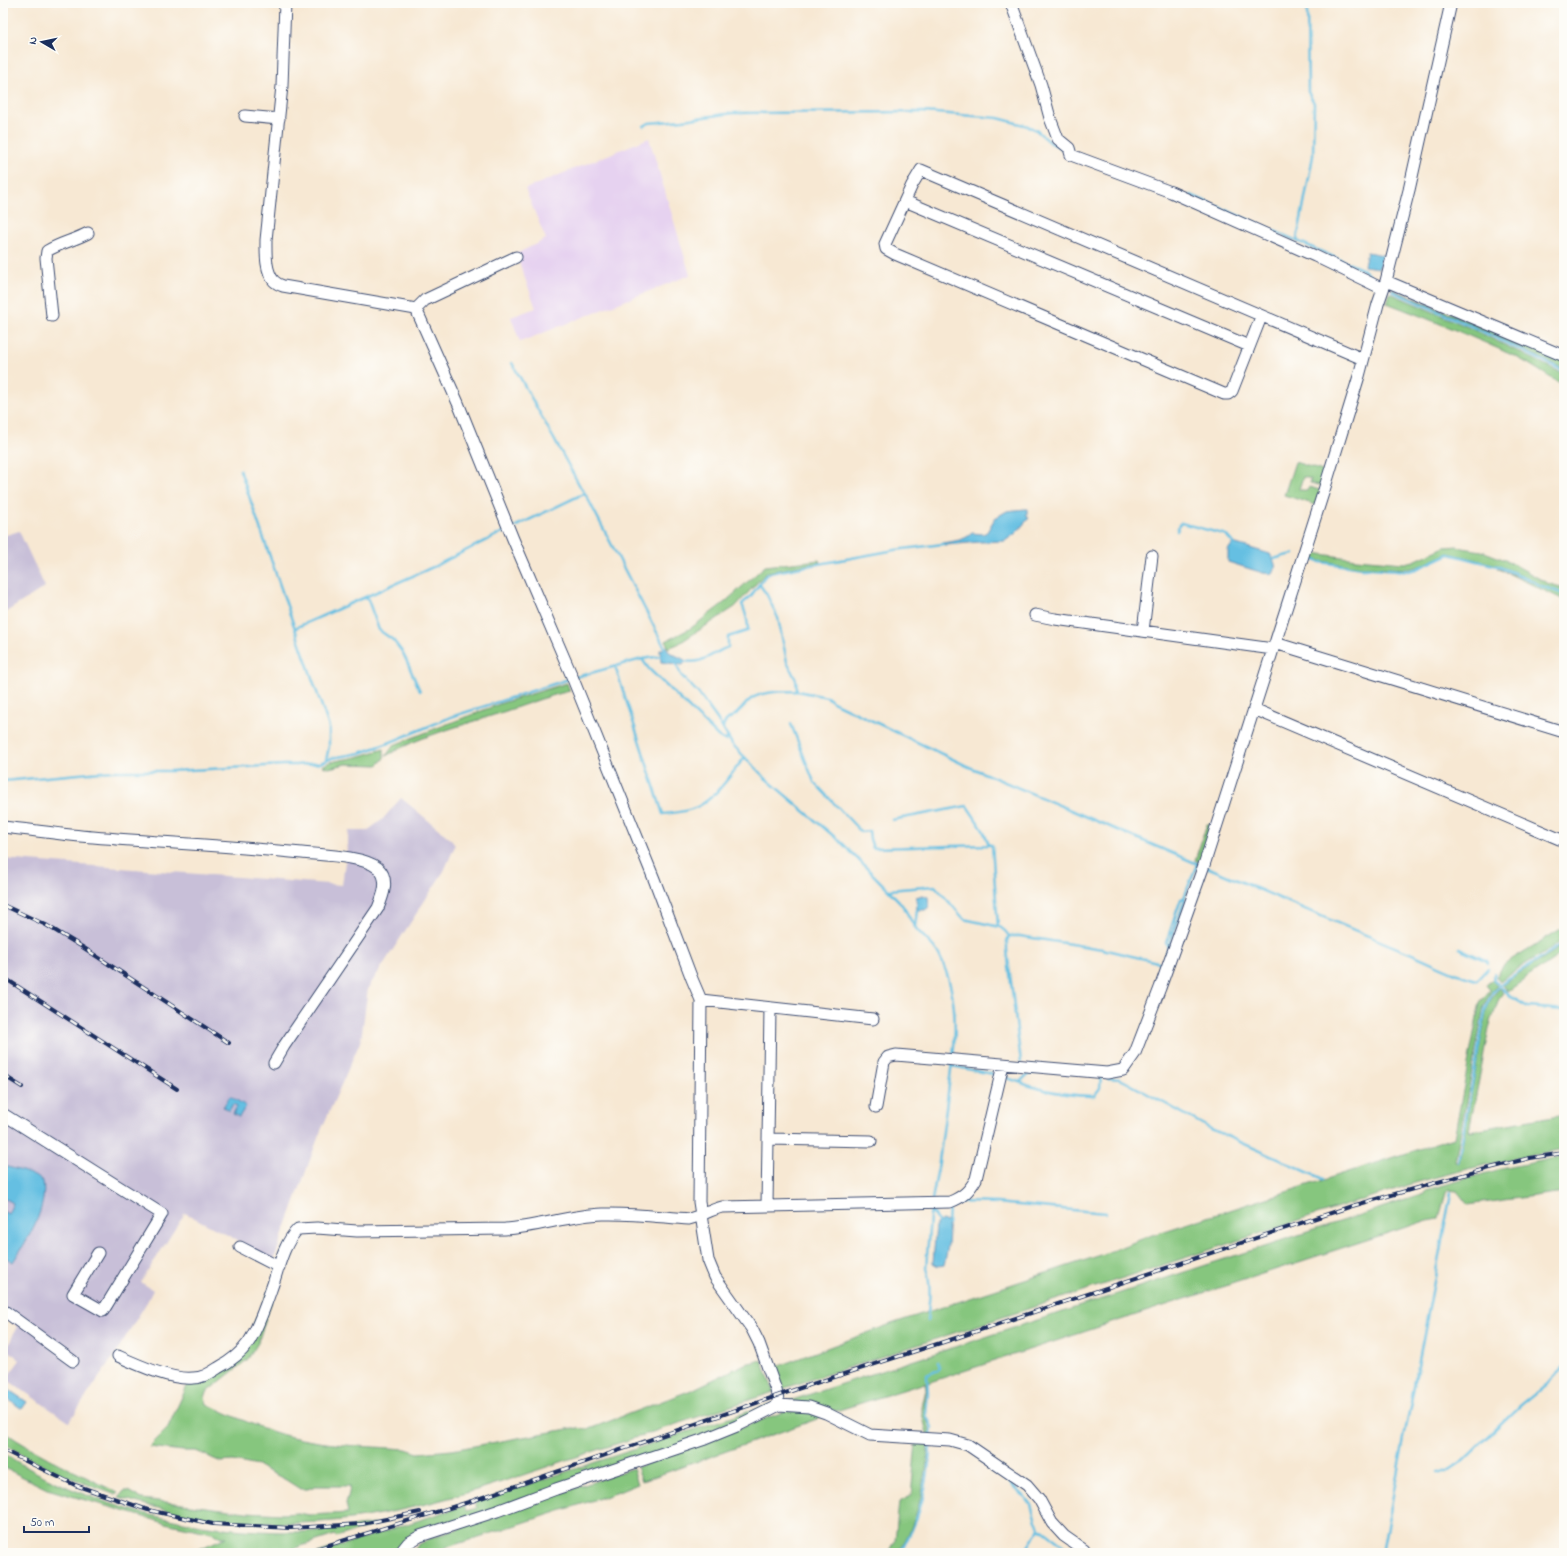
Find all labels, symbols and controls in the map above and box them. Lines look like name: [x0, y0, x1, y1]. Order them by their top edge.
north arrow: [22, 22, 62, 62]
text: N: [25, 36, 42, 46]
scale bar: [24, 1508, 89, 1534]
text: 50 m: [30, 1514, 54, 1532]

